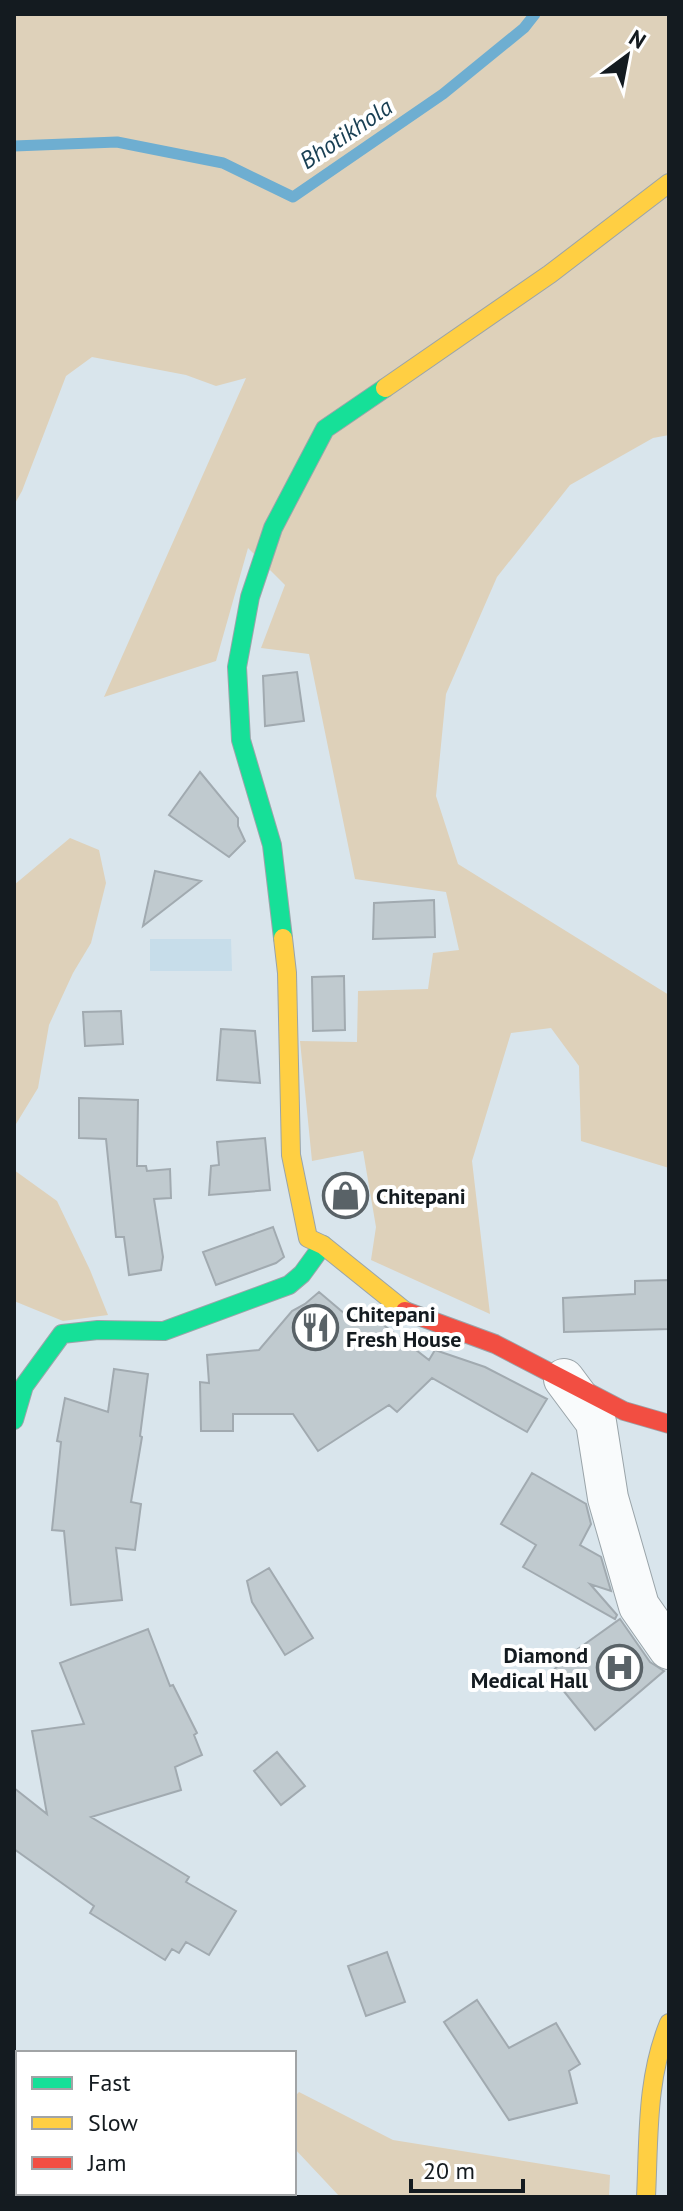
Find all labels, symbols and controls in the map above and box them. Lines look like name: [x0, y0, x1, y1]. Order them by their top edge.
north arrow: [587, 16, 667, 96]
text: N: [624, 23, 651, 55]
water label: Bhotikhola: [293, 91, 398, 176]
shop icon: Chitepani: [321, 1172, 369, 1220]
place label: Chitepani: [376, 1182, 466, 1210]
place label: Chitepani Fresh House: [346, 1300, 461, 1353]
restaurant icon: Chitepani Fresh House: [291, 1303, 339, 1351]
place label: Diamond Medical Hall: [471, 1641, 589, 1694]
hospital icon: Diamond Medical Hall: [595, 1644, 643, 1692]
legend: [16, 2051, 296, 2195]
text: Fast: [88, 2067, 131, 2098]
text: Slow: [88, 2107, 138, 2138]
scale bar: [411, 2143, 523, 2193]
text: Jam: [87, 2147, 126, 2178]
text: 20 m: [423, 2155, 475, 2186]

